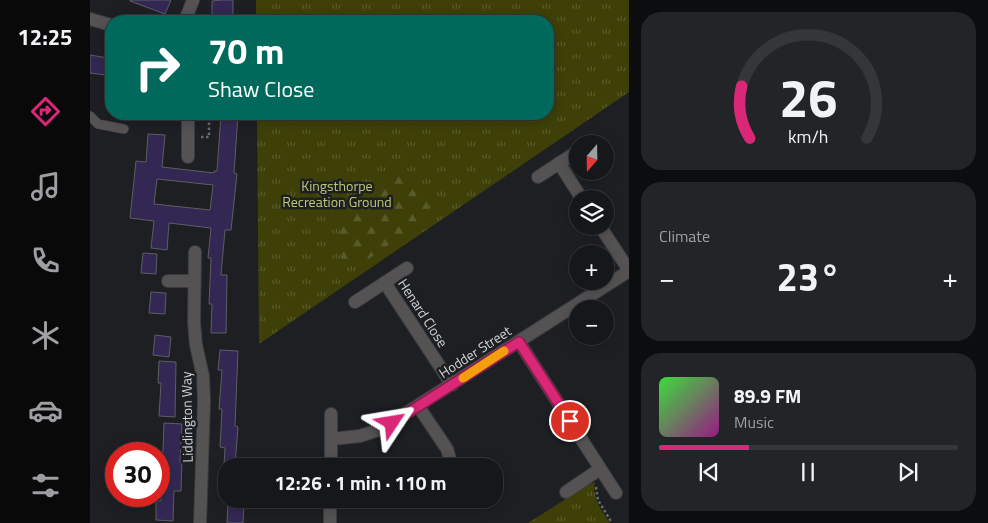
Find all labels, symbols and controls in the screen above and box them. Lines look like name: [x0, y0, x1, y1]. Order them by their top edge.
text: 12:25: [18, 20, 72, 54]
text: 70 m: [208, 24, 284, 78]
icon: right: [125, 35, 190, 100]
text: 26: [779, 58, 838, 137]
text: Shaw Close: [208, 72, 314, 106]
icon: directions: [28, 94, 63, 129]
text: km/h: [788, 123, 829, 150]
north arrow: [569, 135, 614, 180]
map controls: [569, 135, 614, 345]
icon: music: [28, 169, 63, 204]
park label: Kingsthorpe Recreation Ground: [282, 175, 392, 212]
button: layers: [569, 190, 614, 235]
text: Climate: [659, 224, 710, 248]
icon: phone: [28, 243, 63, 278]
button: +: [569, 245, 614, 290]
text: 23°: [777, 248, 840, 306]
text: −: [659, 256, 675, 299]
text: +: [942, 256, 958, 299]
street label: Henard Close: [393, 274, 453, 351]
button: −: [569, 300, 614, 345]
icon: climate: [28, 318, 63, 353]
street label: Hodder Street: [434, 320, 515, 383]
street label: Liddington Way: [175, 371, 198, 463]
text: 89.9 FM: [734, 381, 801, 410]
icon: car: [28, 393, 63, 428]
position arrow: [365, 396, 417, 448]
pin: [549, 400, 591, 442]
icon: arrive: [556, 407, 584, 435]
text: Music: [734, 410, 774, 434]
speed limit sign: 30: [105, 442, 170, 507]
icon: previous: [695, 458, 723, 486]
icon: pause: [794, 458, 822, 486]
icon: next: [894, 458, 922, 486]
icon: filters: [28, 468, 63, 503]
text: 12:26 · 1 min · 110 m: [274, 468, 447, 497]

